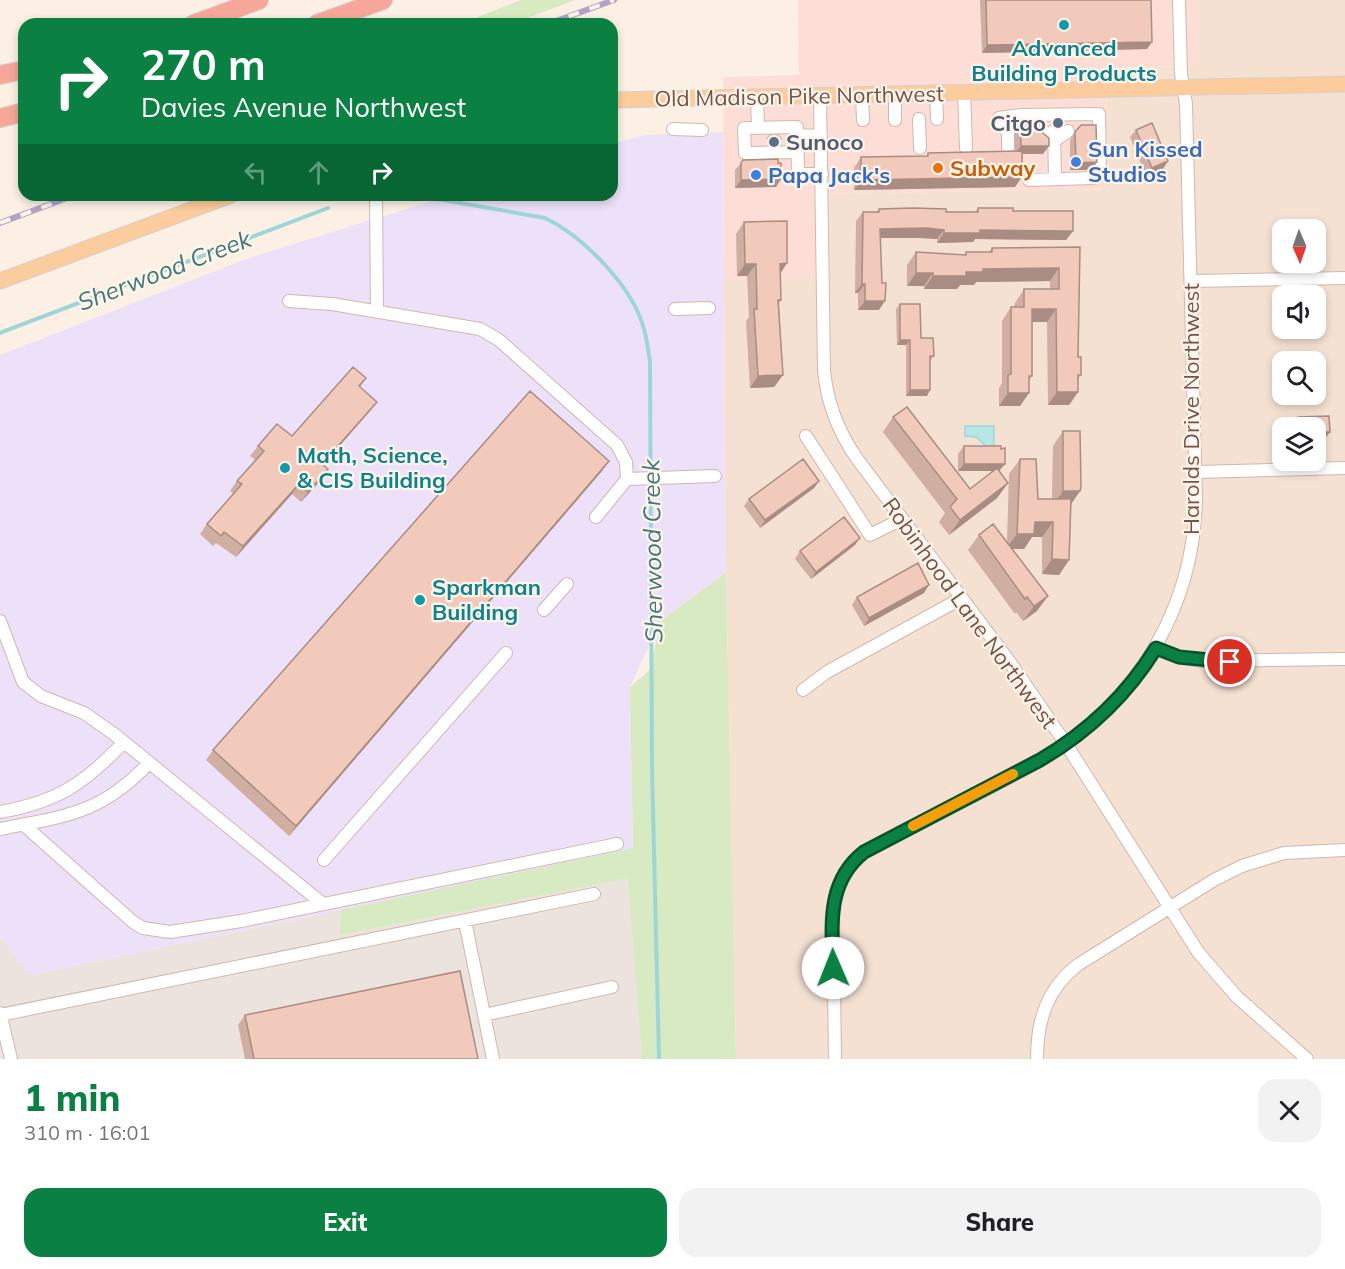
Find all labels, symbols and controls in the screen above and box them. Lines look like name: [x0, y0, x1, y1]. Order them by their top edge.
marker: Advanced Building Products: [1057, 18, 1071, 32]
place label: Advanced Building Products: [971, 34, 1157, 87]
text: 270 m: [141, 38, 266, 91]
icon: right: [42, 42, 120, 120]
street label: Old Madison Pike Northwest: [654, 79, 944, 113]
text: Davies Avenue Northwest: [141, 90, 466, 124]
place label: Citgo: [990, 109, 1046, 137]
marker: Citgo: [1051, 116, 1065, 130]
place label: Sunoco: [786, 128, 863, 156]
marker: Sunoco: [767, 135, 781, 149]
place label: Sun Kissed Studios: [1088, 135, 1203, 188]
place label: Subway: [950, 154, 1035, 182]
marker: Sun Kissed Studios: [1069, 155, 1083, 169]
icon: left: [239, 156, 272, 189]
icon: ahead: [302, 156, 335, 189]
icon: right: [365, 156, 398, 189]
place label: Papa Jack's: [768, 161, 890, 189]
marker: Subway: [931, 161, 945, 175]
marker: Papa Jack's: [749, 168, 763, 182]
north arrow: [1272, 219, 1326, 273]
map controls: [1272, 219, 1326, 471]
water label: Sherwood Creek: [73, 223, 256, 317]
street label: Harolds Drive Northwest: [1177, 283, 1205, 535]
button: sound: [1272, 285, 1326, 339]
button: search: [1272, 351, 1326, 405]
button: layers: [1272, 417, 1326, 471]
place label: Math, Science, & CIS Building: [297, 441, 448, 494]
water label: Sherwood Creek: [635, 458, 669, 643]
marker: Math, Science, & CIS Building: [278, 461, 292, 475]
street label: Robinhood Lane Northwest: [877, 492, 1064, 734]
place label: Sparkman Building: [432, 573, 541, 626]
marker: Sparkman Building: [413, 593, 427, 607]
pin: [1204, 636, 1255, 687]
icon: arrive: [1213, 645, 1246, 678]
position arrow: [801, 936, 865, 1000]
text: 1 min: [24, 1075, 120, 1120]
button: close: [1258, 1079, 1321, 1142]
text: 310 m · 16:01: [24, 1120, 150, 1145]
button: Exit: [24, 1188, 667, 1257]
button: Share: [679, 1188, 1321, 1257]

